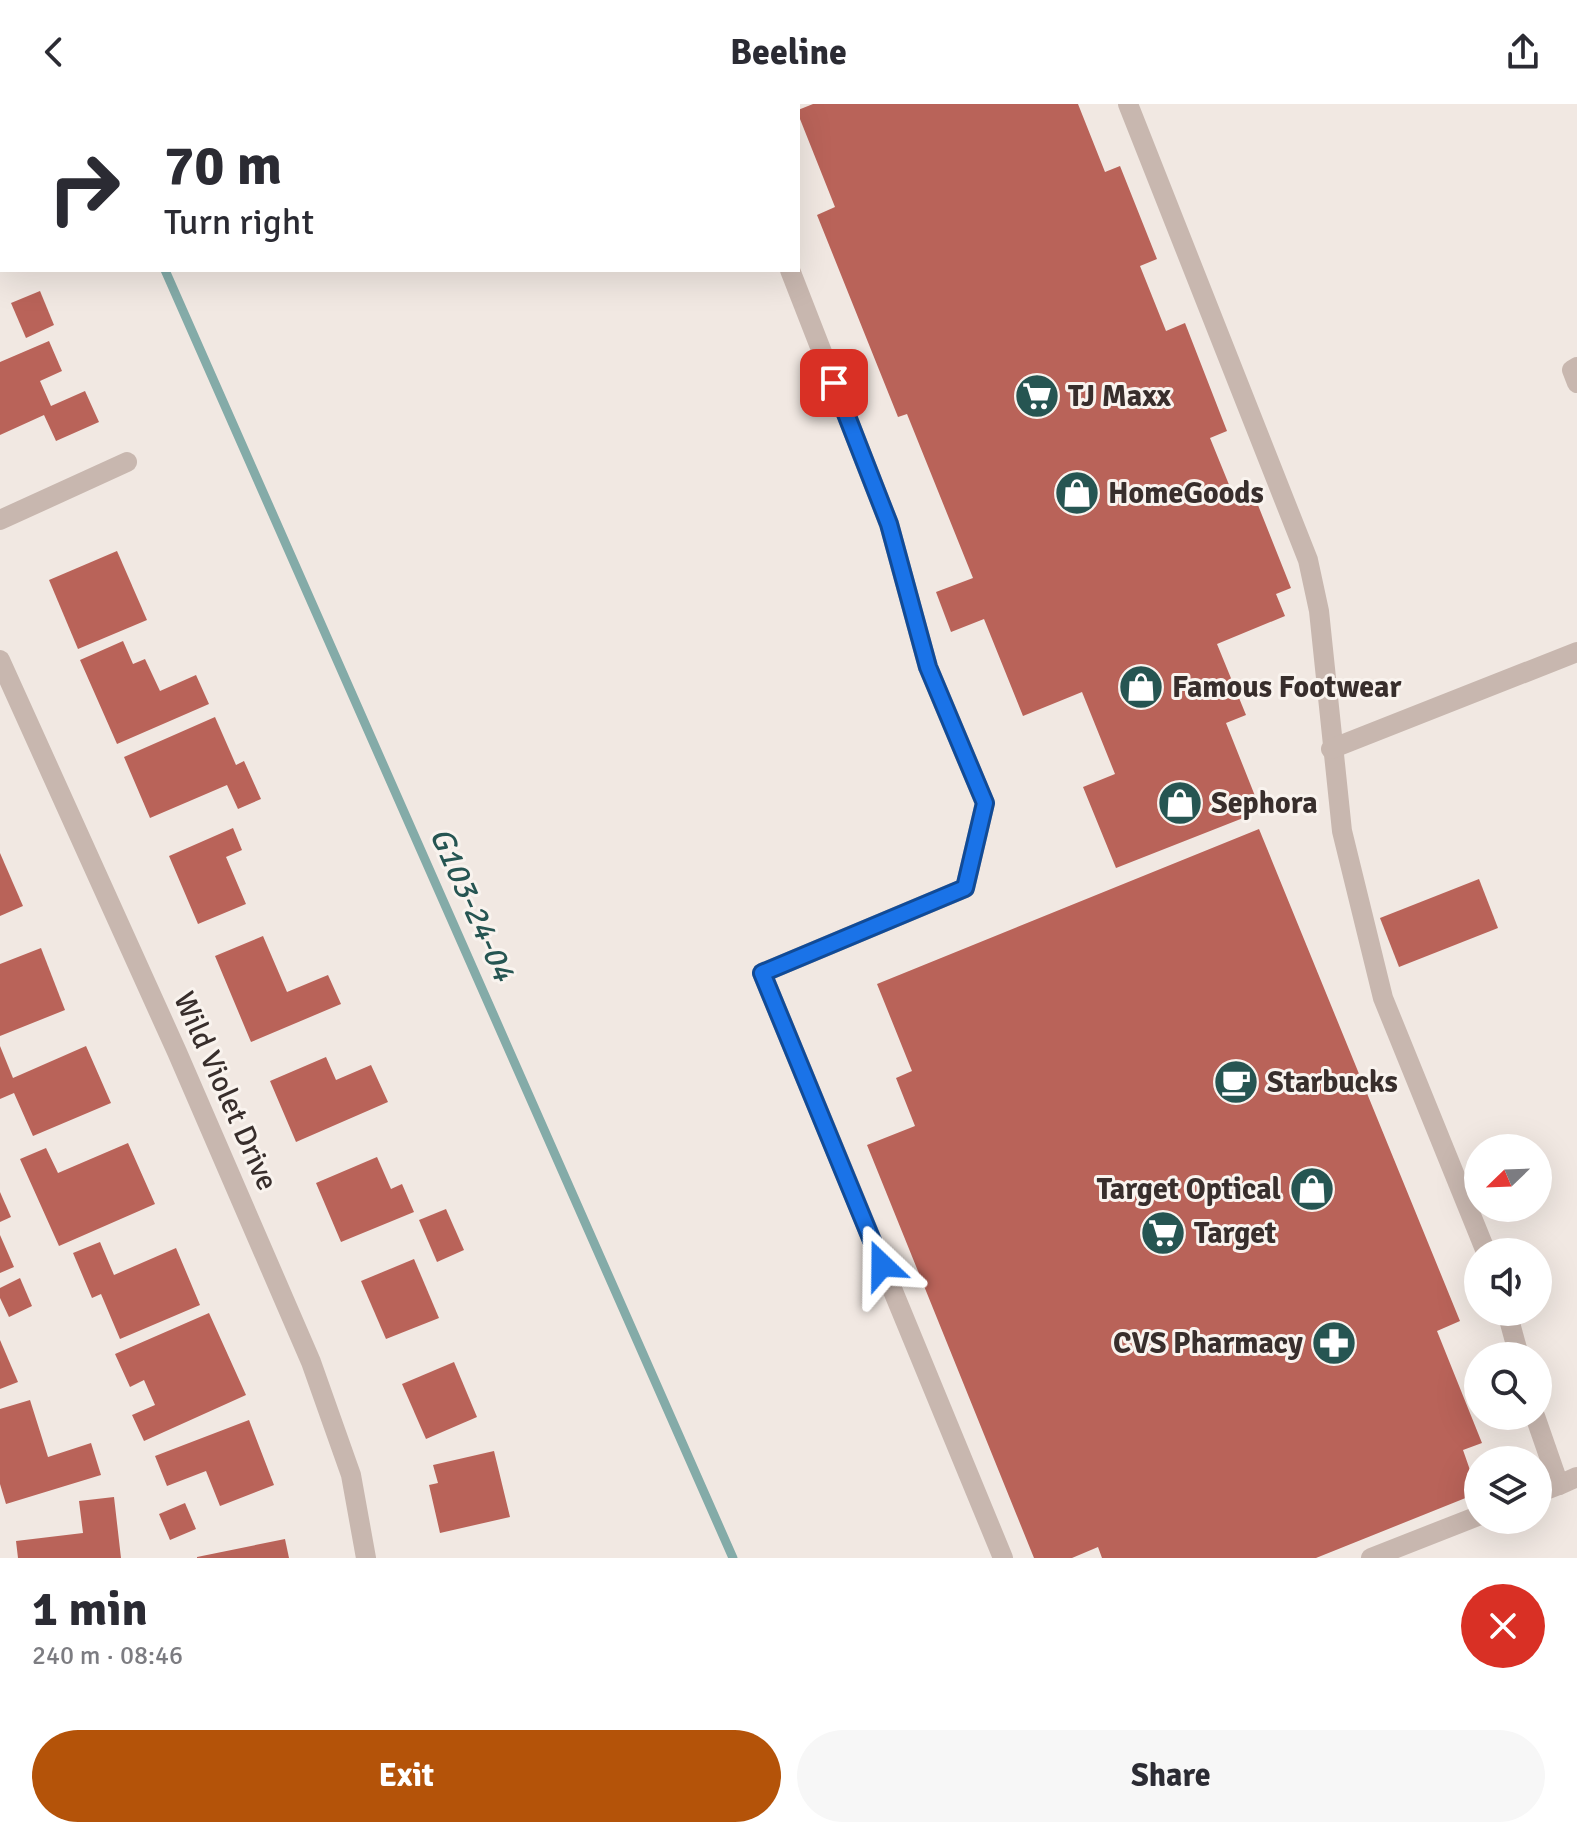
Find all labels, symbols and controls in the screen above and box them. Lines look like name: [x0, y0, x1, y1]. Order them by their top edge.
icon: back: [32, 30, 76, 74]
text: Beeline: [730, 30, 847, 75]
icon: share: [1501, 30, 1545, 74]
text: 70 m: [164, 131, 282, 200]
icon: right: [32, 136, 136, 240]
text: Turn right: [164, 200, 314, 245]
pin: [800, 349, 868, 417]
icon: arrive: [812, 361, 856, 405]
supermarket icon: TJ Maxx: [1013, 372, 1061, 420]
place label: TJ Maxx: [1068, 378, 1172, 415]
shop icon: HomeGoods: [1053, 469, 1101, 517]
place label: HomeGoods: [1108, 475, 1264, 512]
shop icon: Famous Footwear: [1117, 663, 1165, 711]
place label: Famous Footwear: [1172, 669, 1401, 706]
shop icon: Sephora: [1156, 779, 1204, 827]
place label: Sephora: [1211, 785, 1318, 822]
water label: G103-24-04: [421, 821, 524, 988]
street label: Wild Violet Drive: [165, 986, 286, 1196]
cafe icon: Starbucks: [1212, 1058, 1260, 1106]
place label: Starbucks: [1267, 1064, 1398, 1101]
north arrow: [1464, 1134, 1552, 1222]
map controls: [1464, 1134, 1552, 1534]
shop icon: Target Optical: [1288, 1165, 1336, 1213]
place label: Target Optical: [1097, 1171, 1281, 1208]
supermarket icon: Target: [1139, 1209, 1187, 1257]
place label: Target: [1194, 1215, 1276, 1252]
position arrow: [840, 1223, 924, 1307]
button: sound: [1464, 1238, 1552, 1326]
pharmacy icon: CVS Pharmacy: [1310, 1319, 1358, 1367]
place label: CVS Pharmacy: [1113, 1325, 1303, 1362]
button: search: [1464, 1342, 1552, 1430]
button: layers: [1464, 1446, 1552, 1534]
text: 1 min: [32, 1580, 148, 1639]
button: close: [1461, 1584, 1545, 1668]
text: 240 m · 08:46: [32, 1640, 183, 1672]
button: Exit: [32, 1730, 781, 1822]
button: Share: [797, 1730, 1545, 1822]

